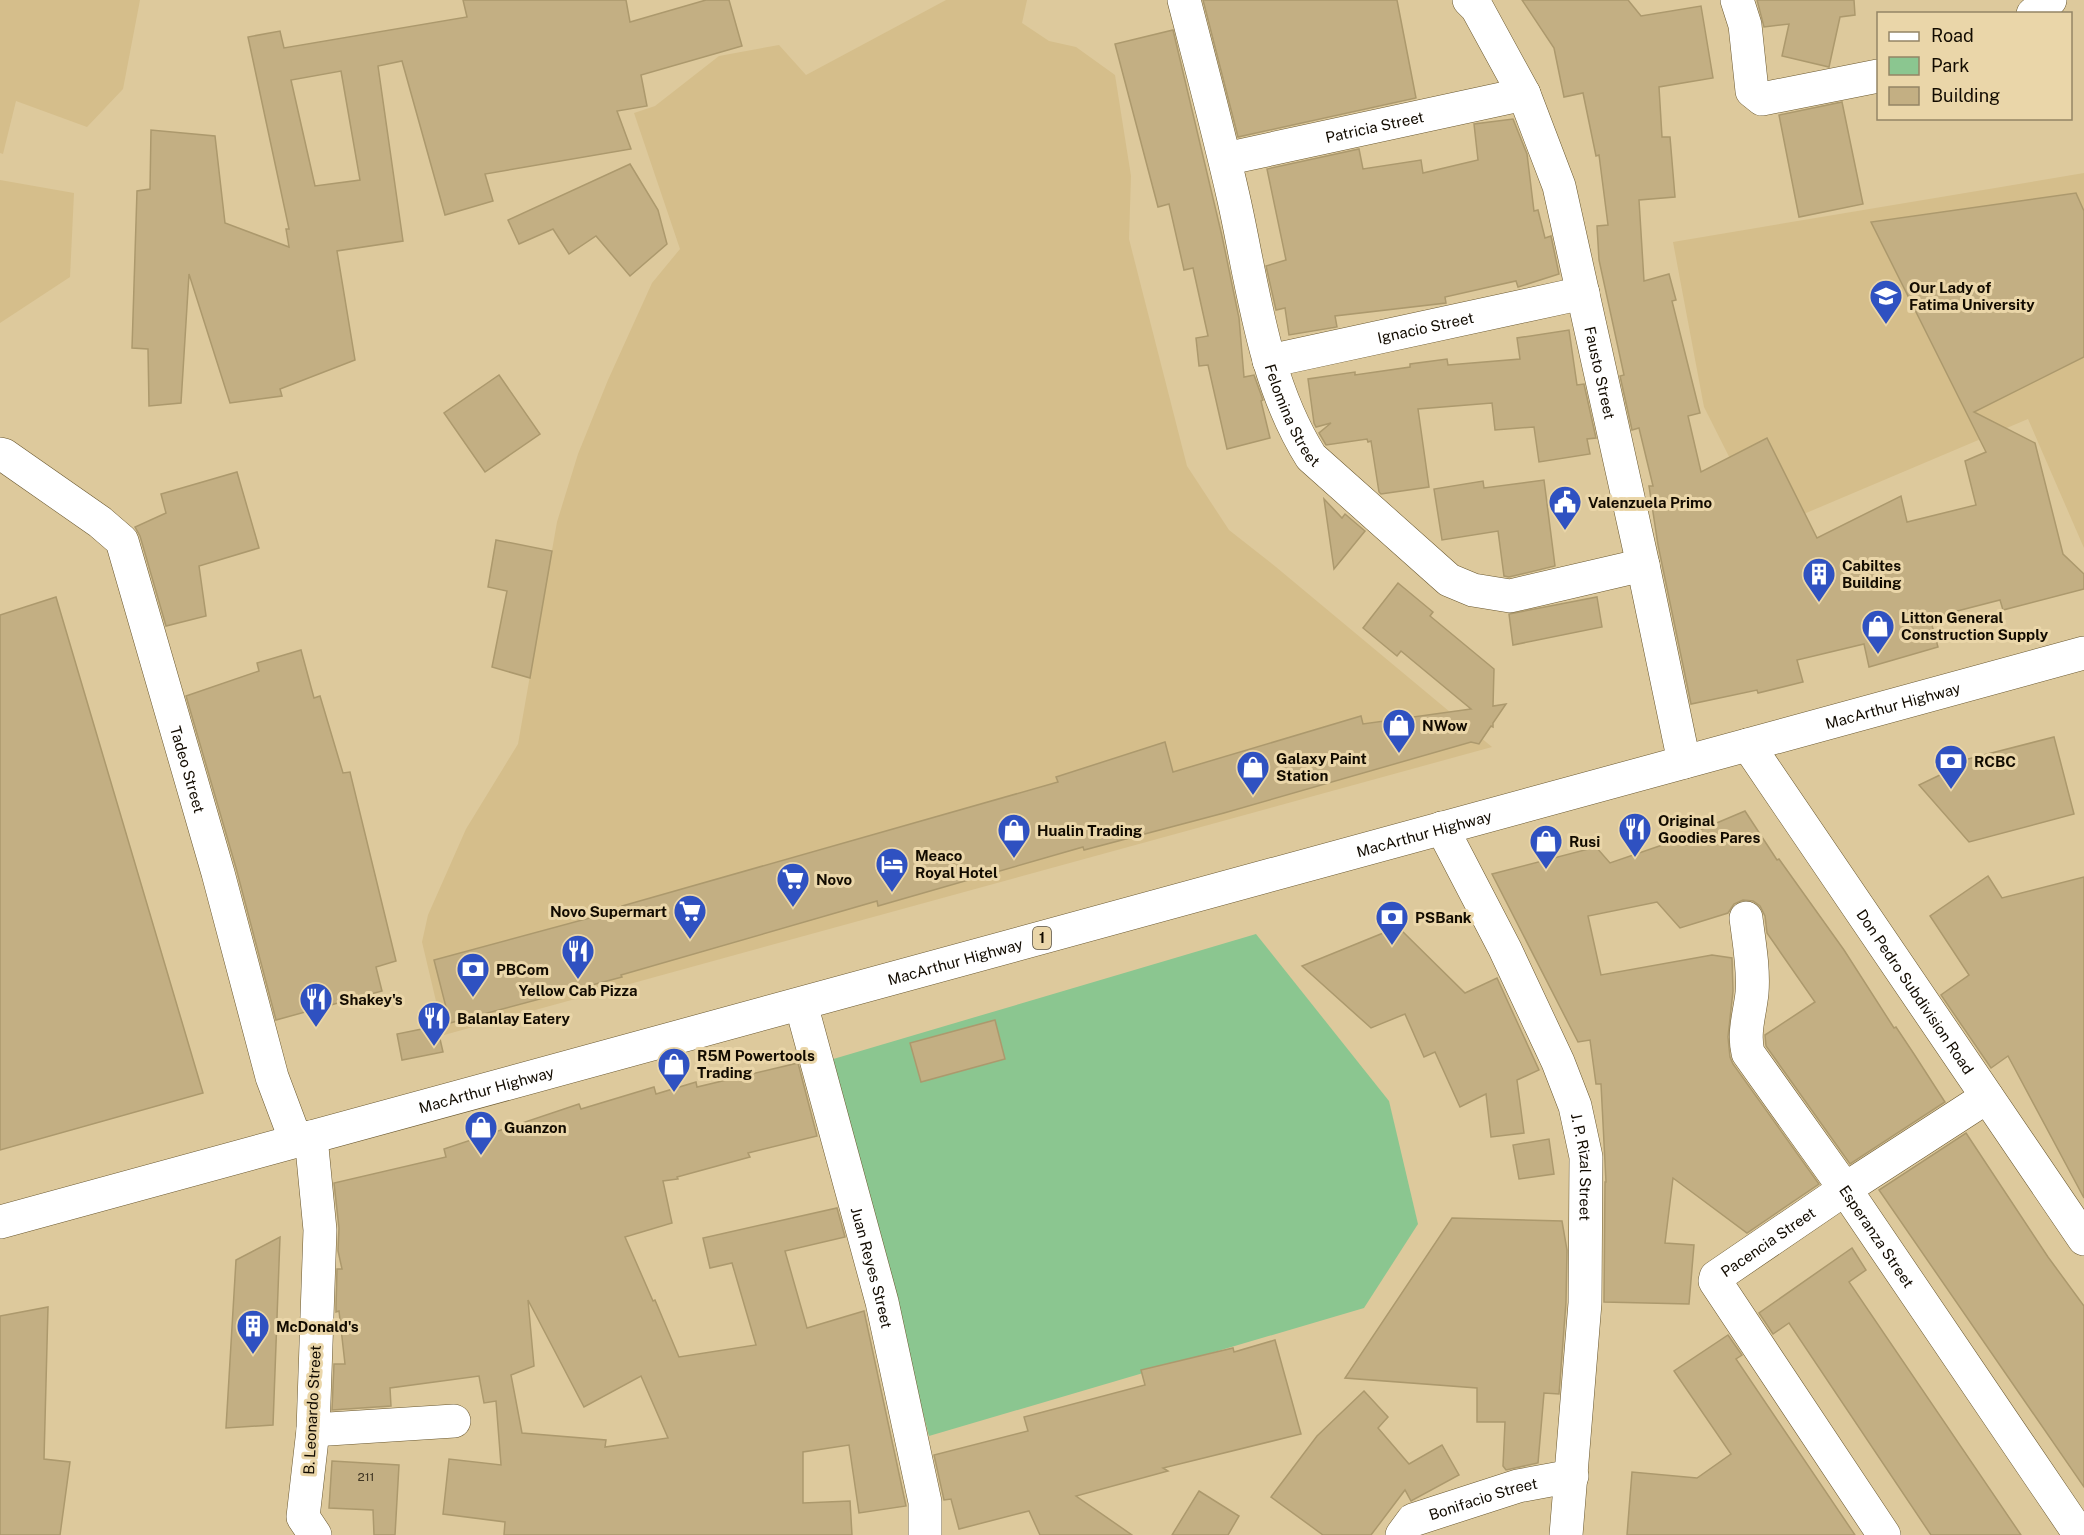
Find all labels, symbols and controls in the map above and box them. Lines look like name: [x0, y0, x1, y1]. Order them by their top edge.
legend: [1877, 12, 2072, 120]
text: Road: [1931, 25, 1974, 46]
text: Park: [1931, 55, 1969, 76]
text: Building: [1931, 85, 2000, 106]
street label: Patricia Street: [1324, 107, 1426, 145]
school or university icon: Our Lady of Fatima University: [1868, 278, 1904, 325]
place label: Our Lady of Fatima University: [1909, 279, 2035, 313]
street label: Ignacio Street: [1376, 308, 1475, 346]
street label: Fausto Street: [1582, 325, 1619, 421]
street label: Felomina Street: [1262, 362, 1324, 470]
public building icon: Valenzuela Primo: [1547, 484, 1583, 531]
place label: Valenzuela Primo: [1588, 494, 1712, 511]
building icon: Cabiltes Building: [1801, 556, 1837, 603]
place label: Cabiltes Building: [1842, 557, 1902, 591]
shop icon: Litton General Construction Supply: [1860, 608, 1896, 655]
place label: Litton General Construction Supply: [1901, 609, 2049, 643]
street label: MacArthur Highway: [1823, 679, 1962, 732]
shop icon: NWow: [1381, 707, 1417, 754]
place label: NWow: [1422, 717, 1468, 734]
street label: Tadeo Street: [167, 724, 209, 815]
bank icon: RCBC: [1933, 743, 1969, 790]
shop icon: Galaxy Paint Station: [1235, 749, 1271, 796]
place label: Galaxy Paint Station: [1276, 750, 1367, 784]
place label: RCBC: [1974, 753, 2016, 770]
street label: MacArthur Highway: [1354, 807, 1493, 860]
restaurant icon: Original Goodies Pares: [1617, 811, 1653, 858]
shop icon: Hualin Trading: [996, 812, 1032, 859]
place label: Original Goodies Pares: [1658, 812, 1760, 846]
place label: Hualin Trading: [1037, 822, 1143, 839]
shop icon: Rusi: [1528, 823, 1564, 870]
place label: Rusi: [1569, 833, 1600, 850]
hotel icon: Meaco Royal Hotel: [874, 846, 910, 893]
place label: Meaco Royal Hotel: [915, 847, 998, 881]
supermarket icon: Novo: [775, 861, 811, 908]
place label: Novo: [816, 871, 853, 888]
supermarket icon: Novo Supermart: [672, 893, 708, 940]
bank icon: PSBank: [1374, 899, 1410, 946]
place label: Novo Supermart: [550, 903, 667, 920]
street label: Don Pedro Subdivision Road: [1854, 906, 1978, 1077]
place label: PSBank: [1415, 909, 1472, 926]
road number: 1: [1033, 927, 1051, 949]
restaurant icon: Yellow Cab Pizza: [560, 933, 596, 980]
street label: MacArthur Highway: [886, 935, 1025, 988]
bank icon: PBCom: [455, 951, 491, 998]
place label: PBCom: [496, 961, 549, 978]
restaurant icon: Shakey's: [298, 981, 334, 1028]
place label: Yellow Cab Pizza: [518, 982, 638, 999]
place label: Shakey's: [339, 991, 403, 1008]
restaurant icon: Balanlay Eatery: [416, 1000, 452, 1047]
place label: Balanlay Eatery: [457, 1010, 571, 1027]
shop icon: R5M Powertools Trading: [656, 1046, 692, 1093]
place label: R5M Powertools Trading: [697, 1047, 815, 1081]
street label: MacArthur Highway: [417, 1063, 556, 1116]
shop icon: Guanzon: [463, 1109, 499, 1156]
street label: J. P. Rizal Street: [1568, 1111, 1595, 1221]
place label: Guanzon: [504, 1119, 567, 1136]
street label: Esperanza Street: [1836, 1182, 1918, 1291]
street label: Pacencia Street: [1717, 1203, 1818, 1280]
street label: Juan Reyes Street: [848, 1205, 896, 1330]
building icon: McDonald's: [235, 1308, 271, 1355]
place label: McDonald's: [276, 1318, 359, 1335]
street label: B. Leonardo Street: [300, 1345, 324, 1475]
house number: 211: [358, 1470, 374, 1484]
street label: Bonifacio Street: [1426, 1474, 1539, 1523]

